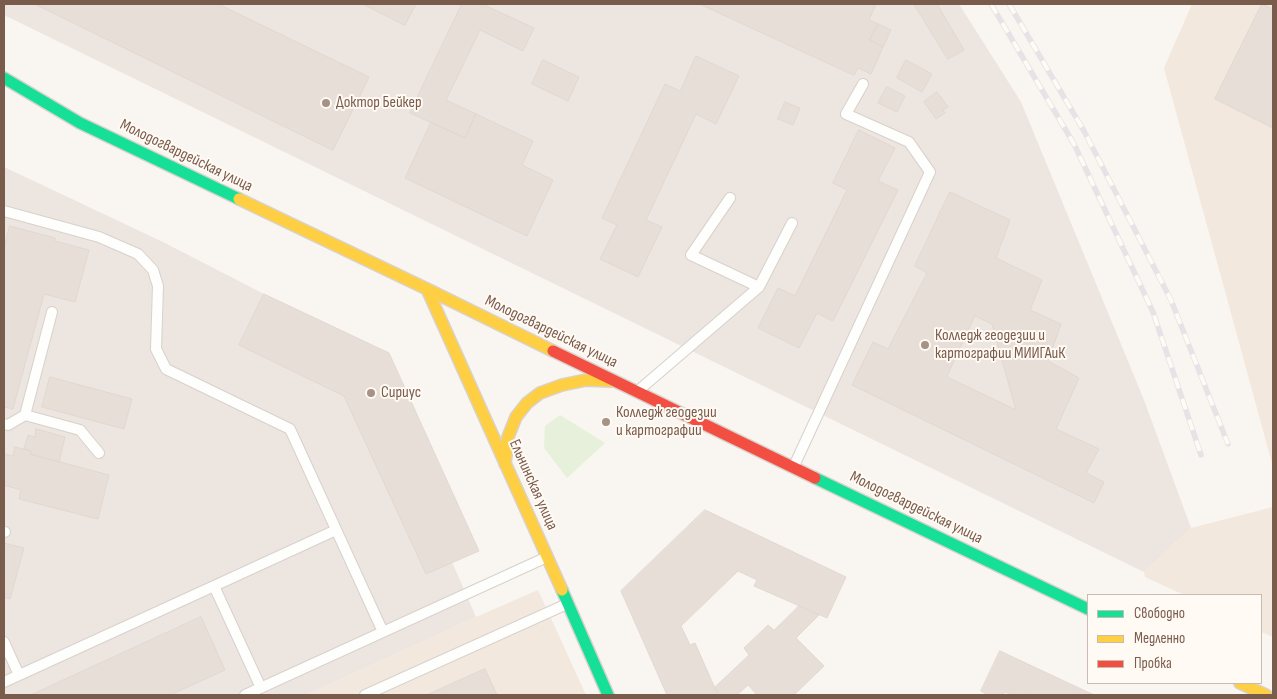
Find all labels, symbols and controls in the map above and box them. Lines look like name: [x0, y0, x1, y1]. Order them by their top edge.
place label: Доктор Бейкер: [336, 93, 422, 113]
marker: Доктор Бейкер: [320, 97, 332, 109]
street label: Молодогвардейская улица: [116, 116, 256, 196]
street label: Молодогвардейская улица: [481, 292, 621, 372]
place label: Колледж геодезии и картографии МИИГАиК: [935, 326, 1065, 364]
marker: Колледж геодезии и картографии МИИГАиК: [919, 339, 931, 351]
place label: Сириус: [381, 383, 421, 403]
marker: Сириус: [365, 387, 377, 399]
place label: Колледж геодезии и картографии: [616, 403, 717, 441]
marker: Колледж геодезии и картографии: [600, 416, 612, 428]
street label: Ельнинская улица: [505, 437, 561, 533]
street label: Молодогвардейская улица: [846, 468, 986, 548]
legend: [1087, 594, 1262, 684]
text: Свободно: [1134, 604, 1185, 623]
text: Медленно: [1134, 629, 1185, 648]
text: Пробка: [1134, 654, 1172, 673]

